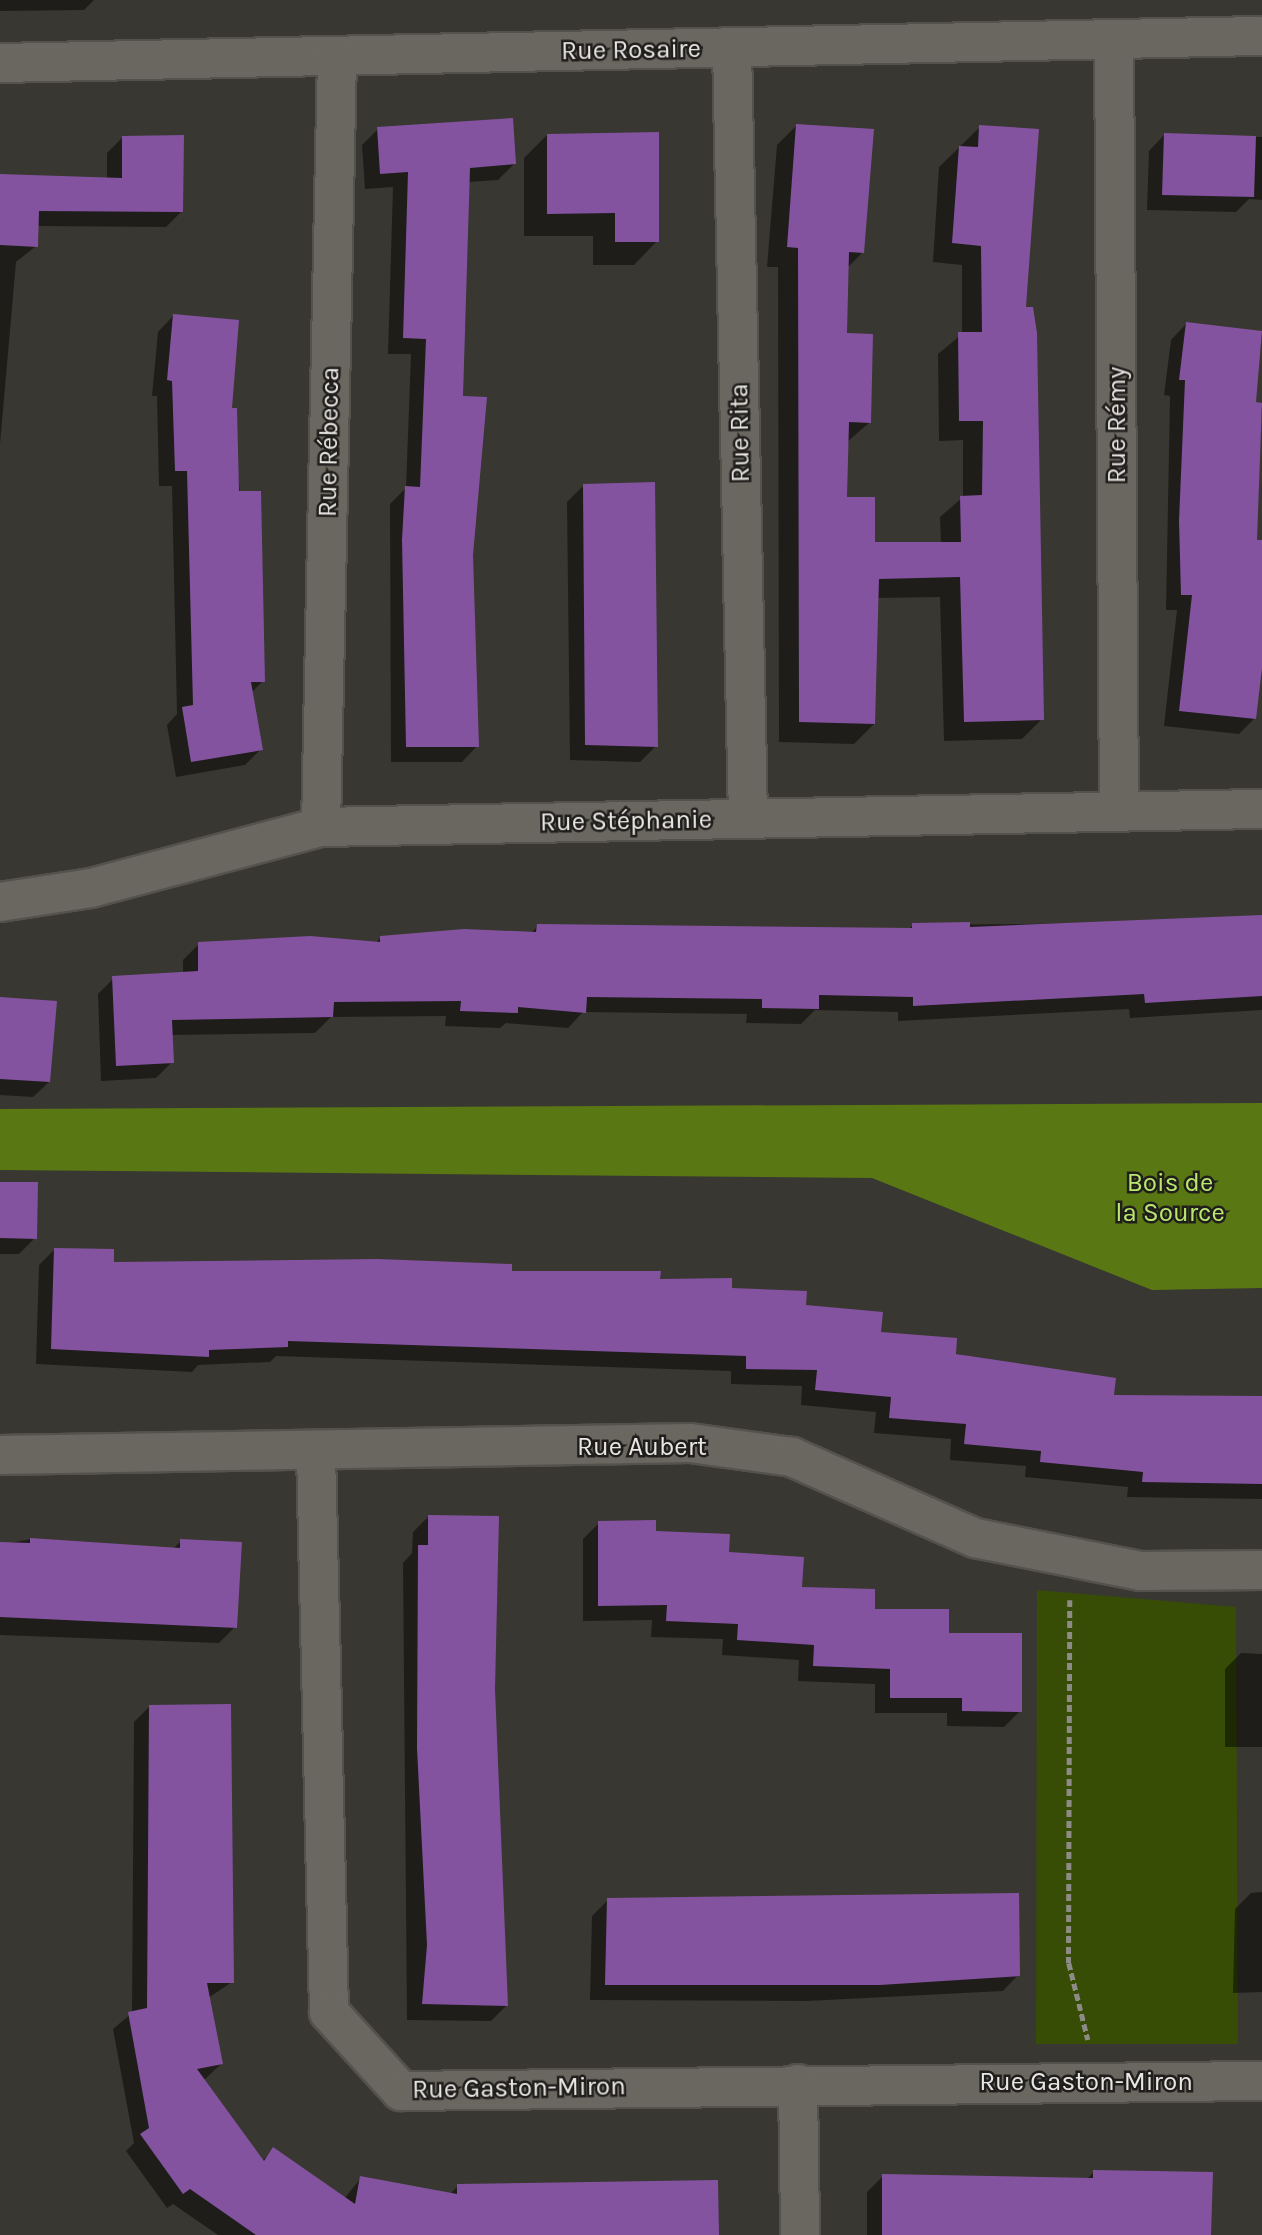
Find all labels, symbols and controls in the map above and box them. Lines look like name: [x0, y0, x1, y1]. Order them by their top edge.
street label: Rue Rosaire: [561, 33, 701, 67]
street label: Rue Rébecca: [312, 367, 346, 517]
street label: Rue Rémy: [1101, 367, 1133, 483]
street label: Rue Rita: [724, 383, 756, 483]
street label: Rue Stéphanie: [540, 804, 712, 838]
park label: Bois de la Source: [1115, 1167, 1225, 1228]
street label: Rue Aubert: [577, 1431, 707, 1463]
street label: Rue Gaston-Miron: [979, 2066, 1193, 2098]
street label: Rue Gaston-Miron: [412, 2071, 626, 2105]

